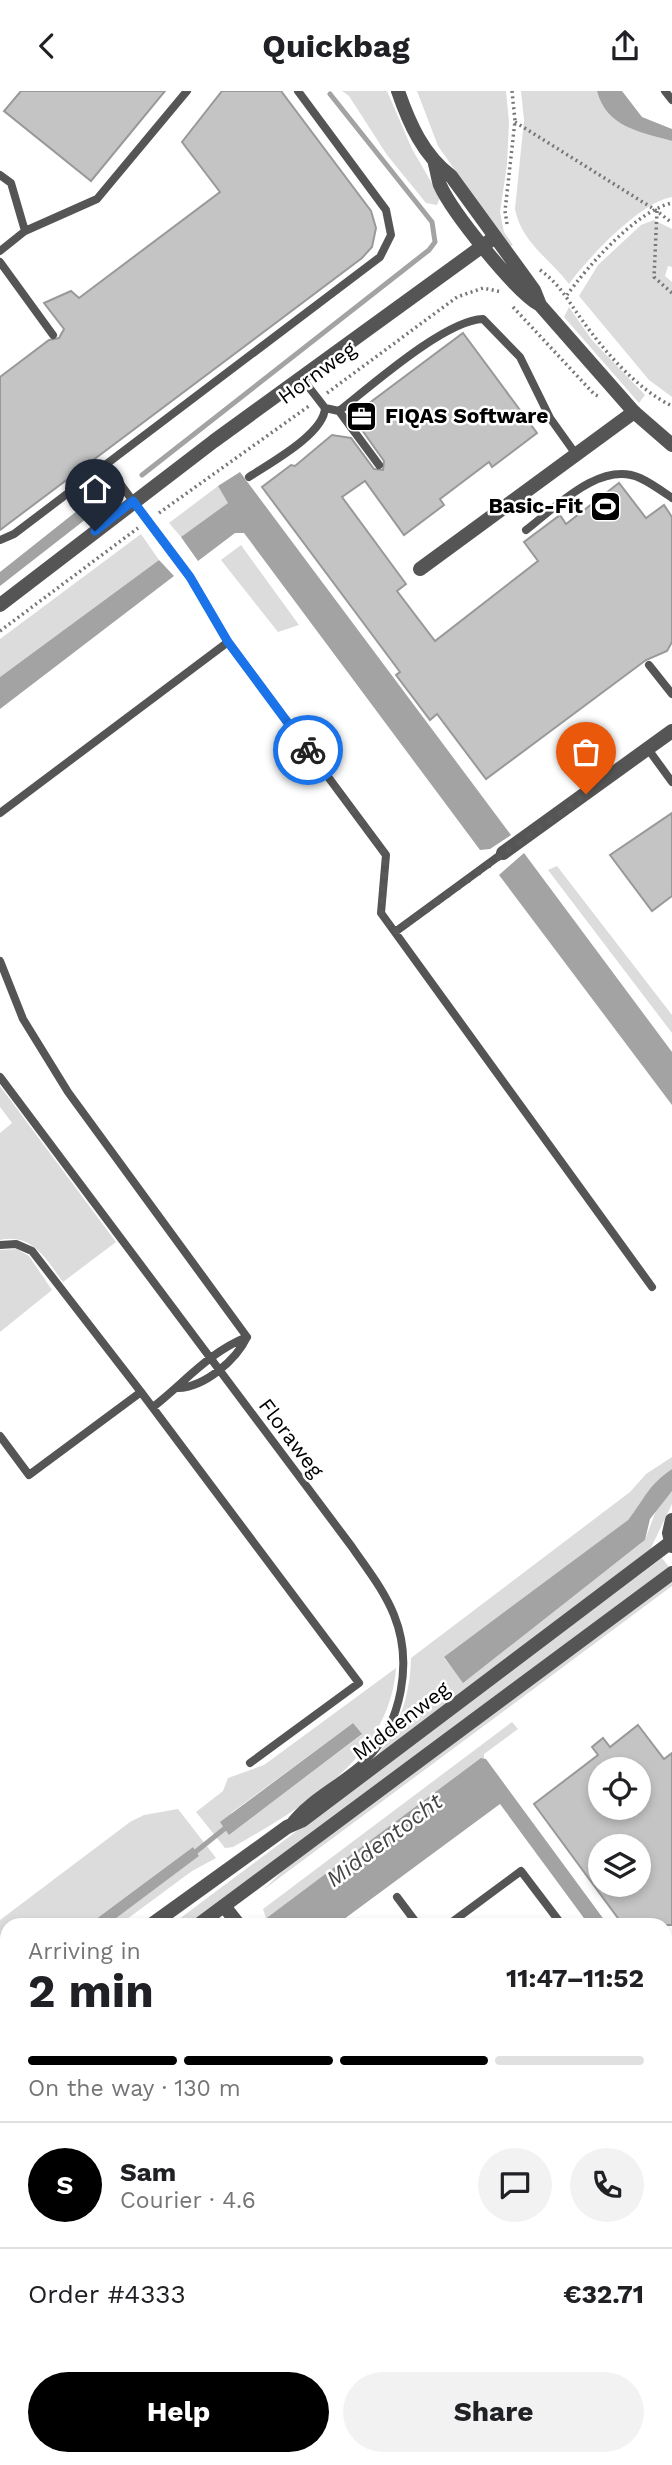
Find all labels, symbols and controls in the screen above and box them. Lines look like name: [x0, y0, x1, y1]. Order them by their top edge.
icon: back: [28, 27, 66, 65]
text: Quickbag: [262, 27, 410, 65]
icon: share: [606, 27, 644, 65]
street label: Hornweg: [273, 336, 361, 409]
office icon: FIQAS Software: [345, 399, 379, 433]
place label: FIQAS Software: [385, 403, 548, 428]
pin: [65, 459, 125, 531]
icon: home: [76, 470, 114, 508]
sports icon: Basic-Fit: [589, 489, 623, 523]
place label: Basic-Fit: [488, 493, 583, 518]
courier: [273, 715, 343, 785]
pin: [556, 722, 616, 794]
icon: bike: [289, 731, 327, 769]
icon: bag: [567, 733, 605, 771]
street label: Floraweg: [254, 1393, 330, 1483]
street label: Middenweg: [347, 1675, 455, 1765]
map controls: [588, 1757, 651, 1897]
button: locate: [588, 1757, 651, 1820]
water label: Middentocht: [321, 1787, 448, 1893]
button: layers: [588, 1834, 651, 1897]
text: Arriving in: [28, 1938, 141, 1965]
text: 11:47–11:52: [506, 1963, 644, 1993]
text: 2 min: [28, 1964, 154, 2018]
text: On the way · 130 m: [28, 2075, 241, 2102]
button: chat: [478, 2148, 552, 2222]
button: phone: [570, 2148, 644, 2222]
text: Sam: [120, 2157, 176, 2187]
text: S: [57, 2170, 73, 2200]
text: Courier · 4.6: [120, 2187, 256, 2214]
text: Order #4333: [28, 2279, 186, 2309]
text: €32.71: [563, 2279, 644, 2309]
button: Help: [28, 2372, 329, 2452]
button: Share: [343, 2372, 644, 2452]

